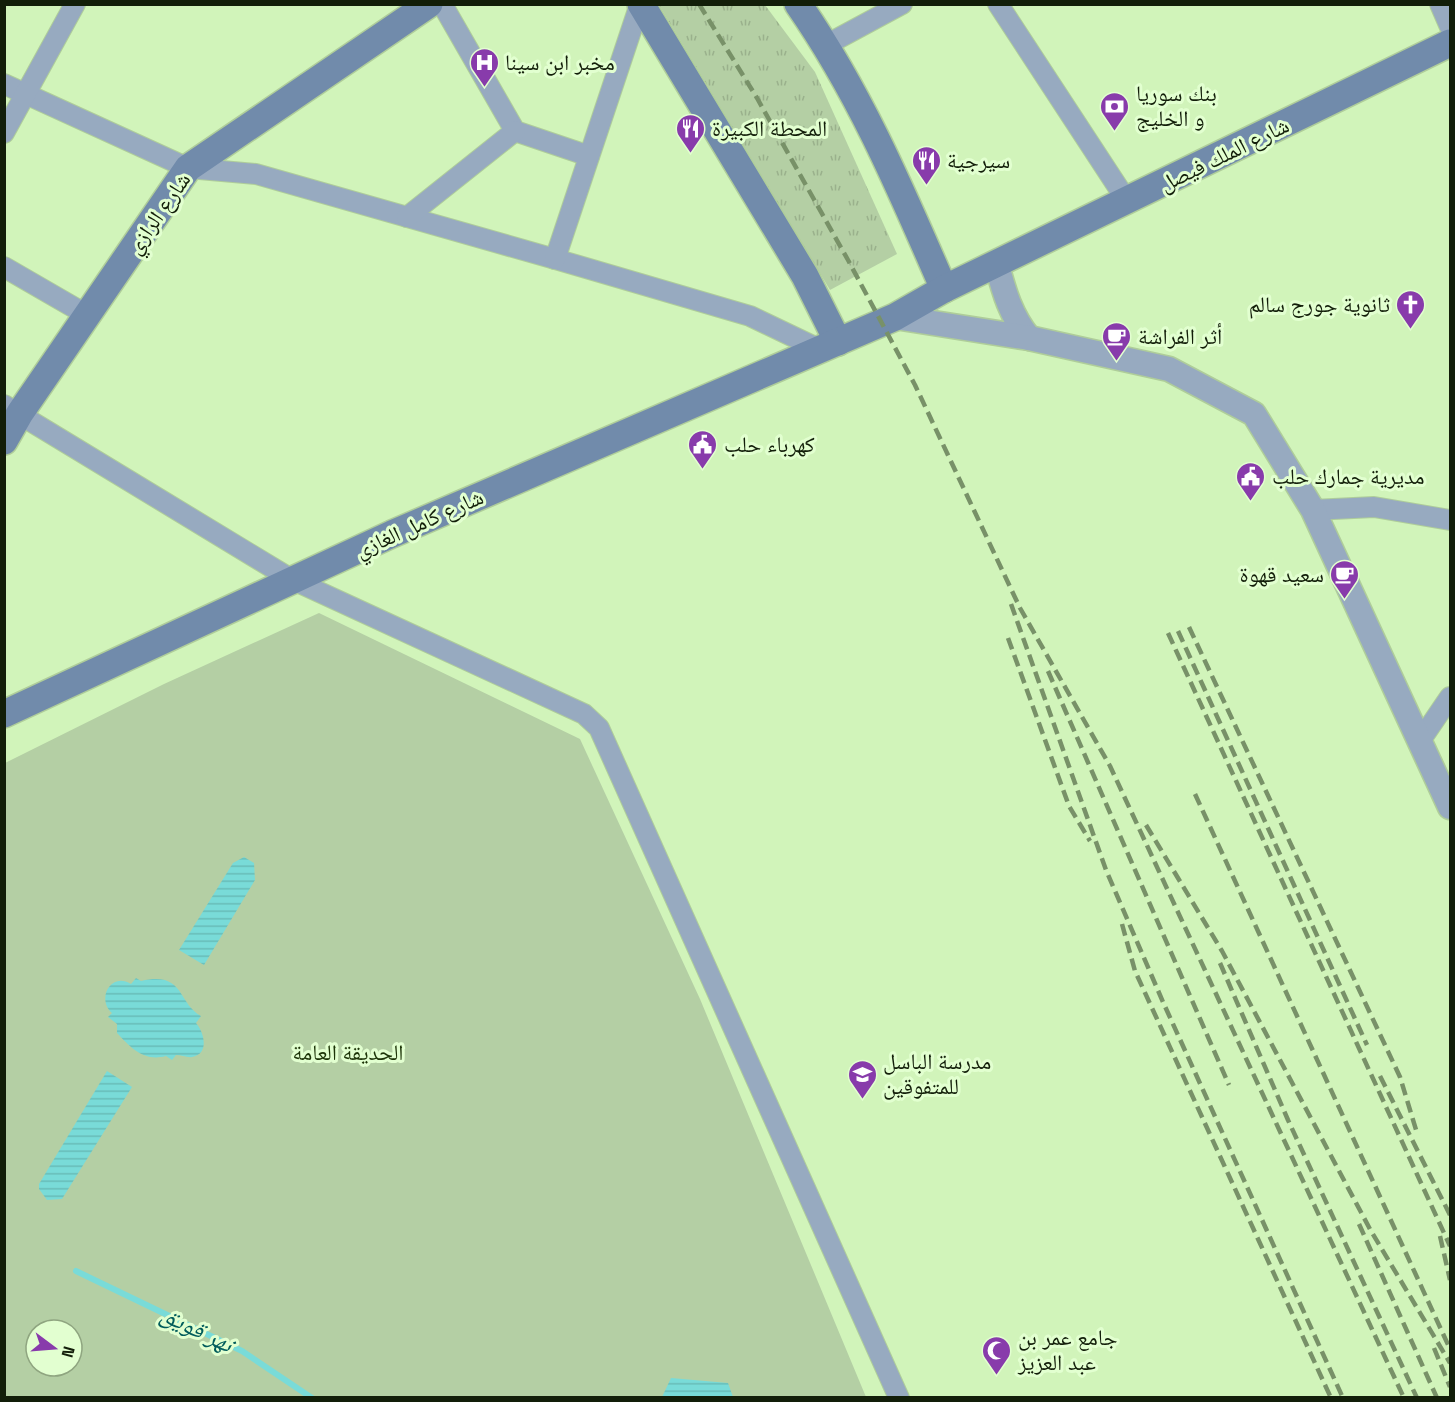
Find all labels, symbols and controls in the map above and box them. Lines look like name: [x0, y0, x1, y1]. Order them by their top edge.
hospital icon: مخبر ابن سينا: [468, 46, 500, 88]
place label: مخبر ابن سينا: [505, 48, 615, 76]
place label: بنك سوريا و الخليج: [1136, 79, 1217, 132]
bank icon: بنك سوريا و الخليج: [1099, 90, 1131, 132]
street label: شارع الملك فيصل: [1155, 111, 1293, 197]
restaurant icon: المحطة الكبيرة: [675, 112, 707, 154]
place label: المحطة الكبيرة: [712, 114, 827, 142]
restaurant icon: سيرجية: [910, 144, 942, 186]
place label: سيرجية: [947, 146, 1010, 174]
street label: شارع الرازي: [120, 167, 199, 261]
church icon: ثانوية جورج سالم: [1395, 288, 1427, 330]
place label: ثانوية جورج سالم: [1249, 290, 1390, 319]
cafe icon: أثر الفراشة: [1101, 320, 1133, 362]
place label: أثر الفراشة: [1138, 322, 1222, 350]
public building icon: كهرباء حلب: [687, 428, 719, 470]
place label: كهرباء حلب: [724, 430, 815, 458]
public building icon: مديرية جمارك حلب: [1235, 460, 1267, 502]
place label: مديرية جمارك حلب: [1272, 462, 1424, 490]
street label: شارع كامل الغازي: [350, 482, 489, 567]
cafe icon: سعيد قهوة: [1329, 558, 1361, 600]
place label: سعيد قهوة: [1240, 560, 1324, 588]
park label: الحديقة العامة: [292, 1038, 404, 1066]
place label: مدرسة الباسل للمتفوقين: [883, 1047, 991, 1100]
school or university icon: مدرسة الباسل للمتفوقين: [846, 1058, 878, 1100]
water label: نهر قويق: [156, 1298, 242, 1361]
north arrow: [24, 1318, 84, 1378]
place label: جامع عمر بن عبد العزيز: [1017, 1323, 1117, 1376]
mosque icon: جامع عمر بن عبد العزيز: [981, 1334, 1013, 1376]
text: N: [56, 1344, 80, 1360]

